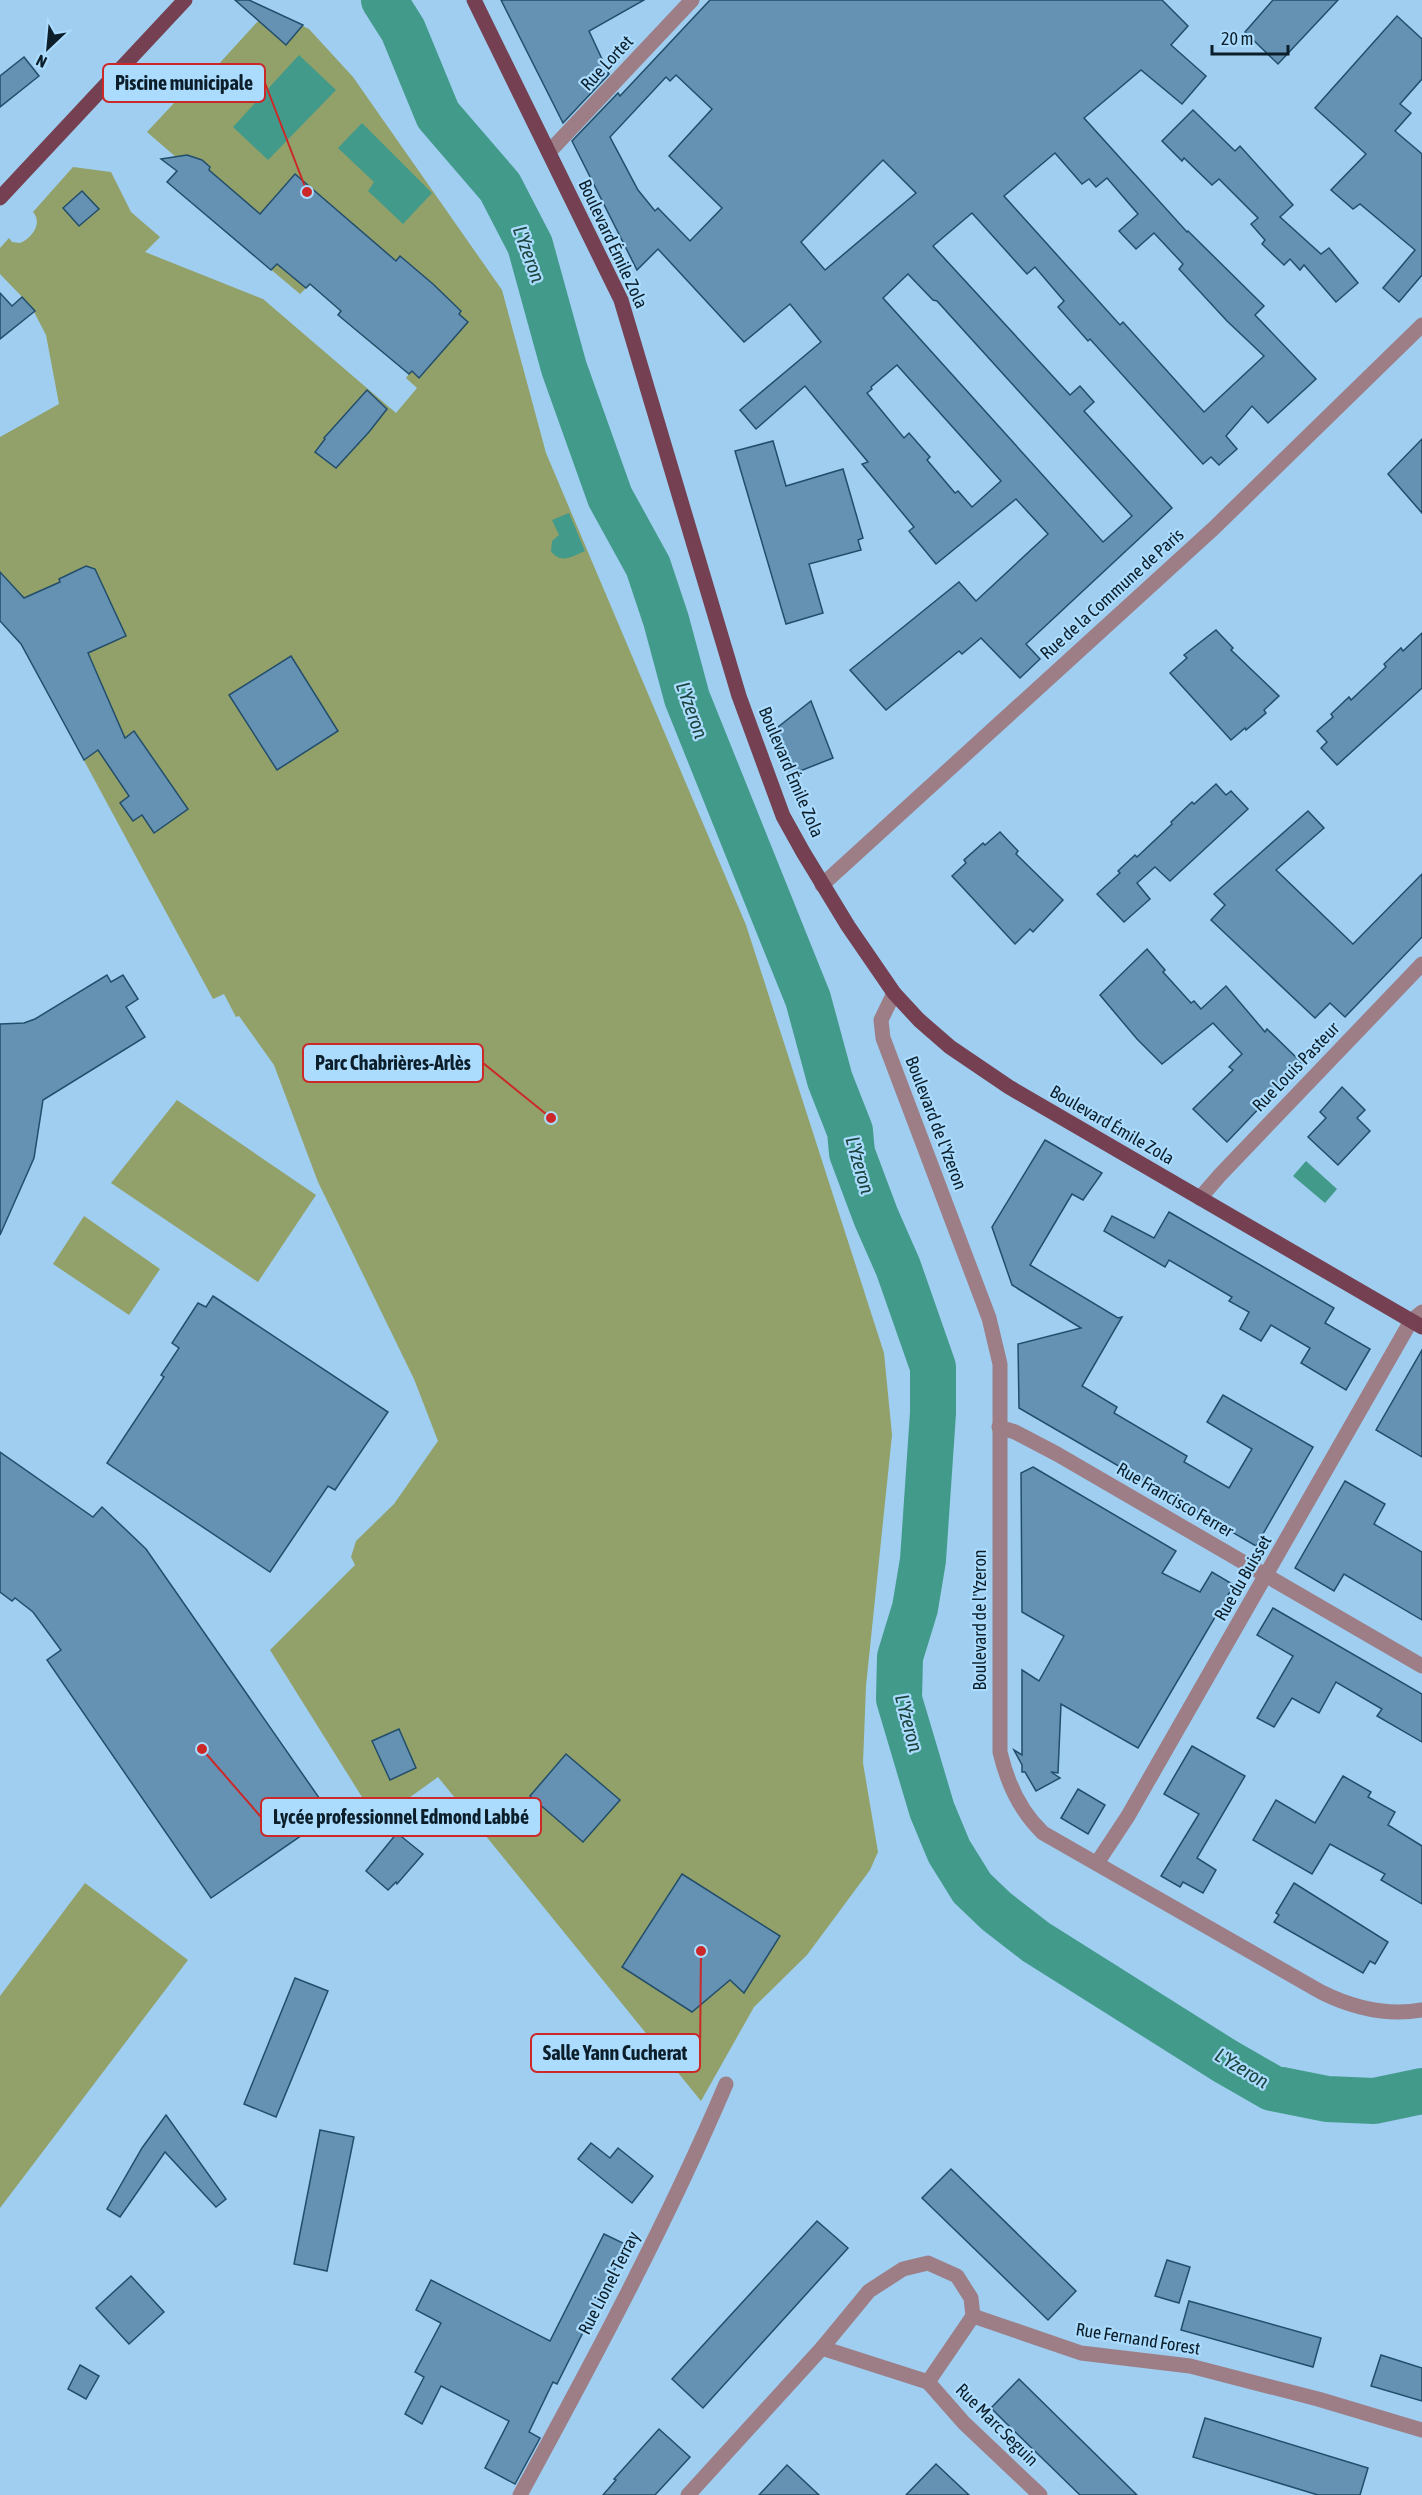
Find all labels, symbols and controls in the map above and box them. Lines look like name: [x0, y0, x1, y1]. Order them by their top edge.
north arrow: [18, 18, 78, 78]
scale bar: [1212, 18, 1288, 56]
text: 20 m: [1221, 28, 1253, 49]
street label: Rue Lortet: [576, 31, 637, 94]
text: N: [33, 51, 50, 72]
callout: Piscine municipale: [103, 64, 265, 102]
text: Piscine municipale: [115, 71, 253, 94]
street label: Boulevard Émile Zola: [574, 176, 653, 312]
water label: L'Yzeron: [509, 222, 550, 285]
street label: Rue de la Commune de Paris: [1036, 524, 1188, 663]
water label: L'Yzeron: [672, 678, 713, 741]
street label: Boulevard Émile Zola: [754, 703, 828, 840]
street label: Rue Louis Pasteur: [1248, 1017, 1344, 1116]
callout: Parc Chabrières-Arlès: [303, 1044, 483, 1082]
text: Parc Chabrières-Arlès: [315, 1051, 471, 1074]
street label: Boulevard de l'Yzeron: [901, 1053, 972, 1192]
street label: Boulevard Émile Zola: [1046, 1081, 1178, 1169]
water label: L'Yzeron: [841, 1134, 880, 1196]
street label: Rue Francisco Ferrer: [1113, 1458, 1238, 1542]
street label: Rue du Buisset: [1210, 1531, 1276, 1624]
street label: Boulevard de l'Yzeron: [969, 1549, 990, 1691]
water label: L'Yzeron: [891, 1692, 928, 1754]
callout: Lycée professionnel Edmond Labbé: [261, 1798, 541, 1836]
text: Lycée professionnel Edmond Labbé: [273, 1805, 529, 1828]
callout: Salle Yann Cucherat: [531, 2034, 700, 2072]
text: Salle Yann Cucherat: [543, 2041, 687, 2064]
water label: L'Yzeron: [1211, 2043, 1273, 2093]
street label: Rue Lionel Terray: [574, 2228, 644, 2338]
street label: Rue Fernand Forest: [1074, 2318, 1202, 2359]
street label: Rue Marc Seguin: [952, 2379, 1043, 2470]

